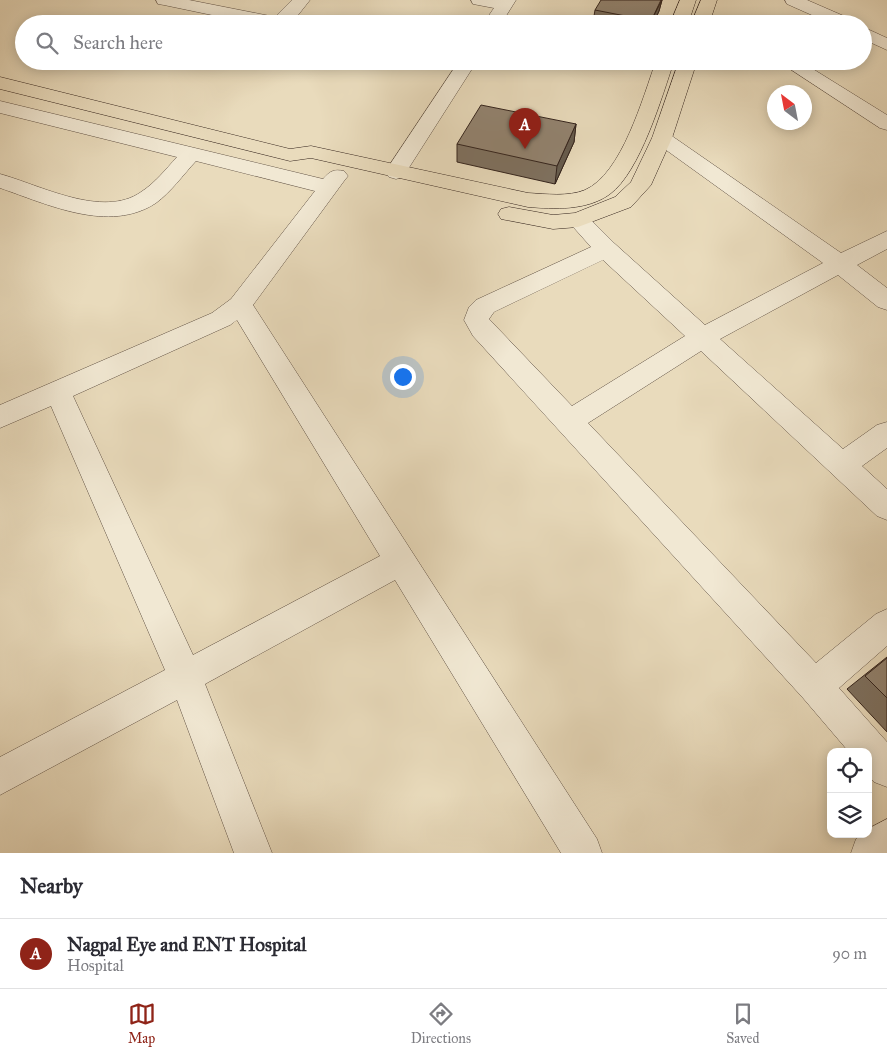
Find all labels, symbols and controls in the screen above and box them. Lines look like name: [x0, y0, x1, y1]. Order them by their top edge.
search box: [15, 15, 872, 70]
icon: search: [33, 29, 61, 57]
text: Search here: [73, 31, 163, 54]
north arrow: [767, 85, 812, 130]
pin: A: [509, 108, 541, 149]
your location: [390, 364, 416, 390]
map controls: [827, 748, 872, 838]
button: locate: [827, 748, 872, 793]
button: layers: [827, 793, 872, 838]
text: Nearby: [20, 873, 83, 899]
text: Nagpal Eye and ENT Hospital: [67, 933, 306, 956]
text: A: [31, 944, 41, 963]
text: 90 m: [832, 944, 867, 963]
text: Hospital: [67, 956, 124, 975]
tab: Map: [128, 1000, 156, 1047]
tab: Directions: [411, 1000, 471, 1047]
tab: Saved: [726, 1000, 759, 1047]

